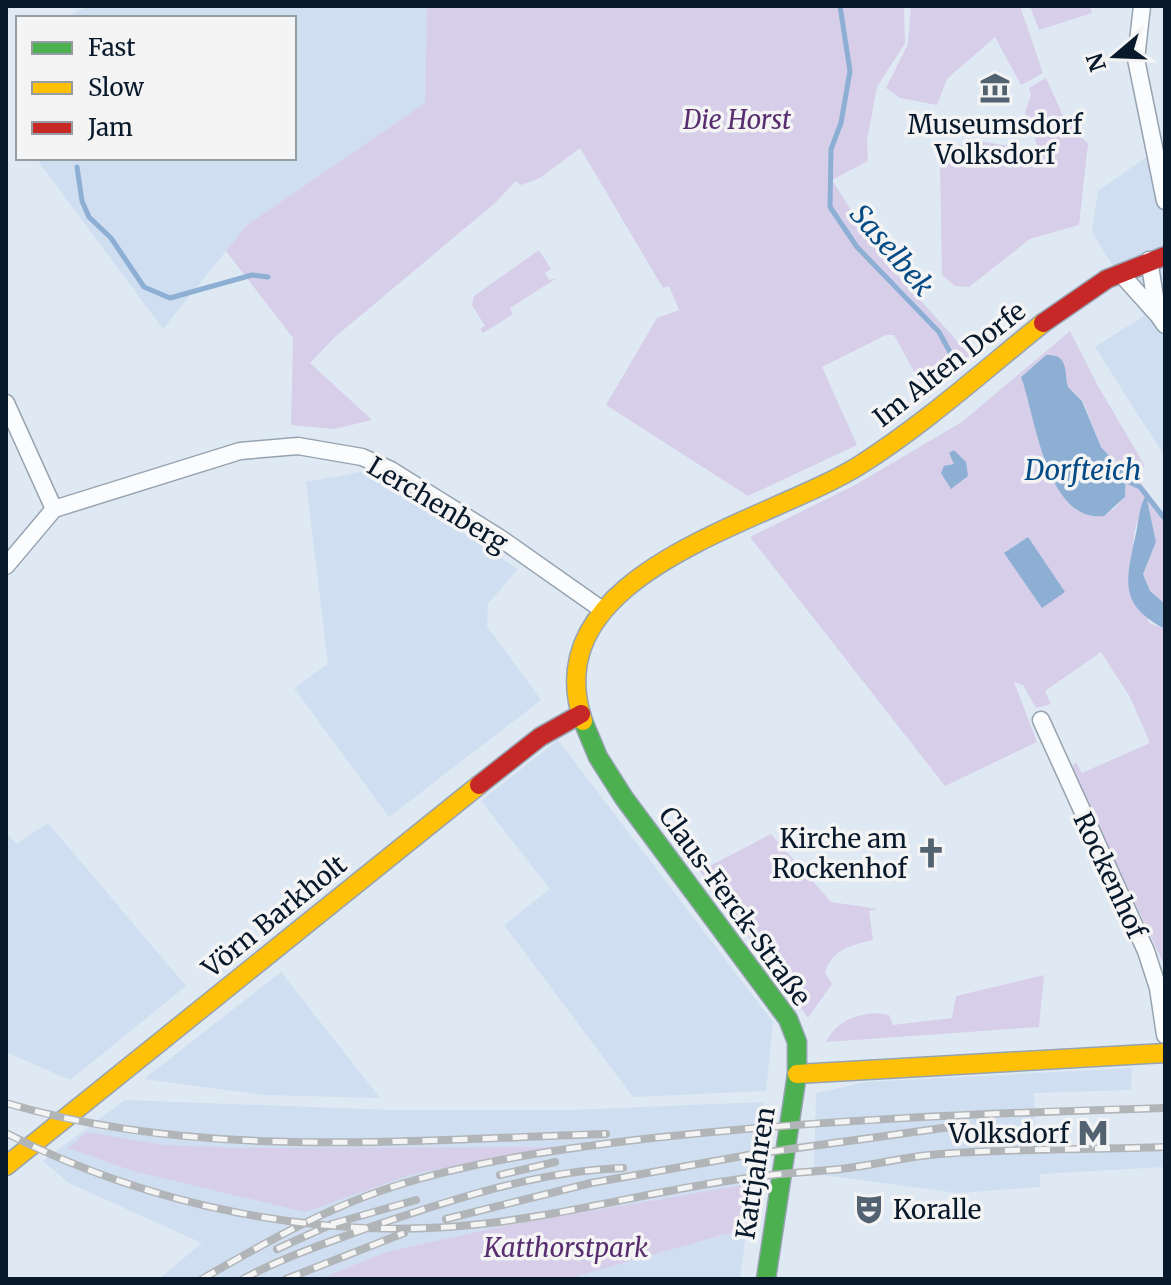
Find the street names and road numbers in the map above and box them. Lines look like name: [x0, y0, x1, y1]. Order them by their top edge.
street label: Im Alten Dorfe: [866, 294, 1032, 434]
street label: Lerchenberg: [362, 449, 514, 559]
street label: Claus-Ferck-Straße: [652, 800, 818, 1012]
street label: Rockenhof: [1067, 807, 1154, 944]
street label: Vörn Barkholt: [194, 848, 353, 985]
street label: Kattjahren: [728, 1104, 782, 1242]

